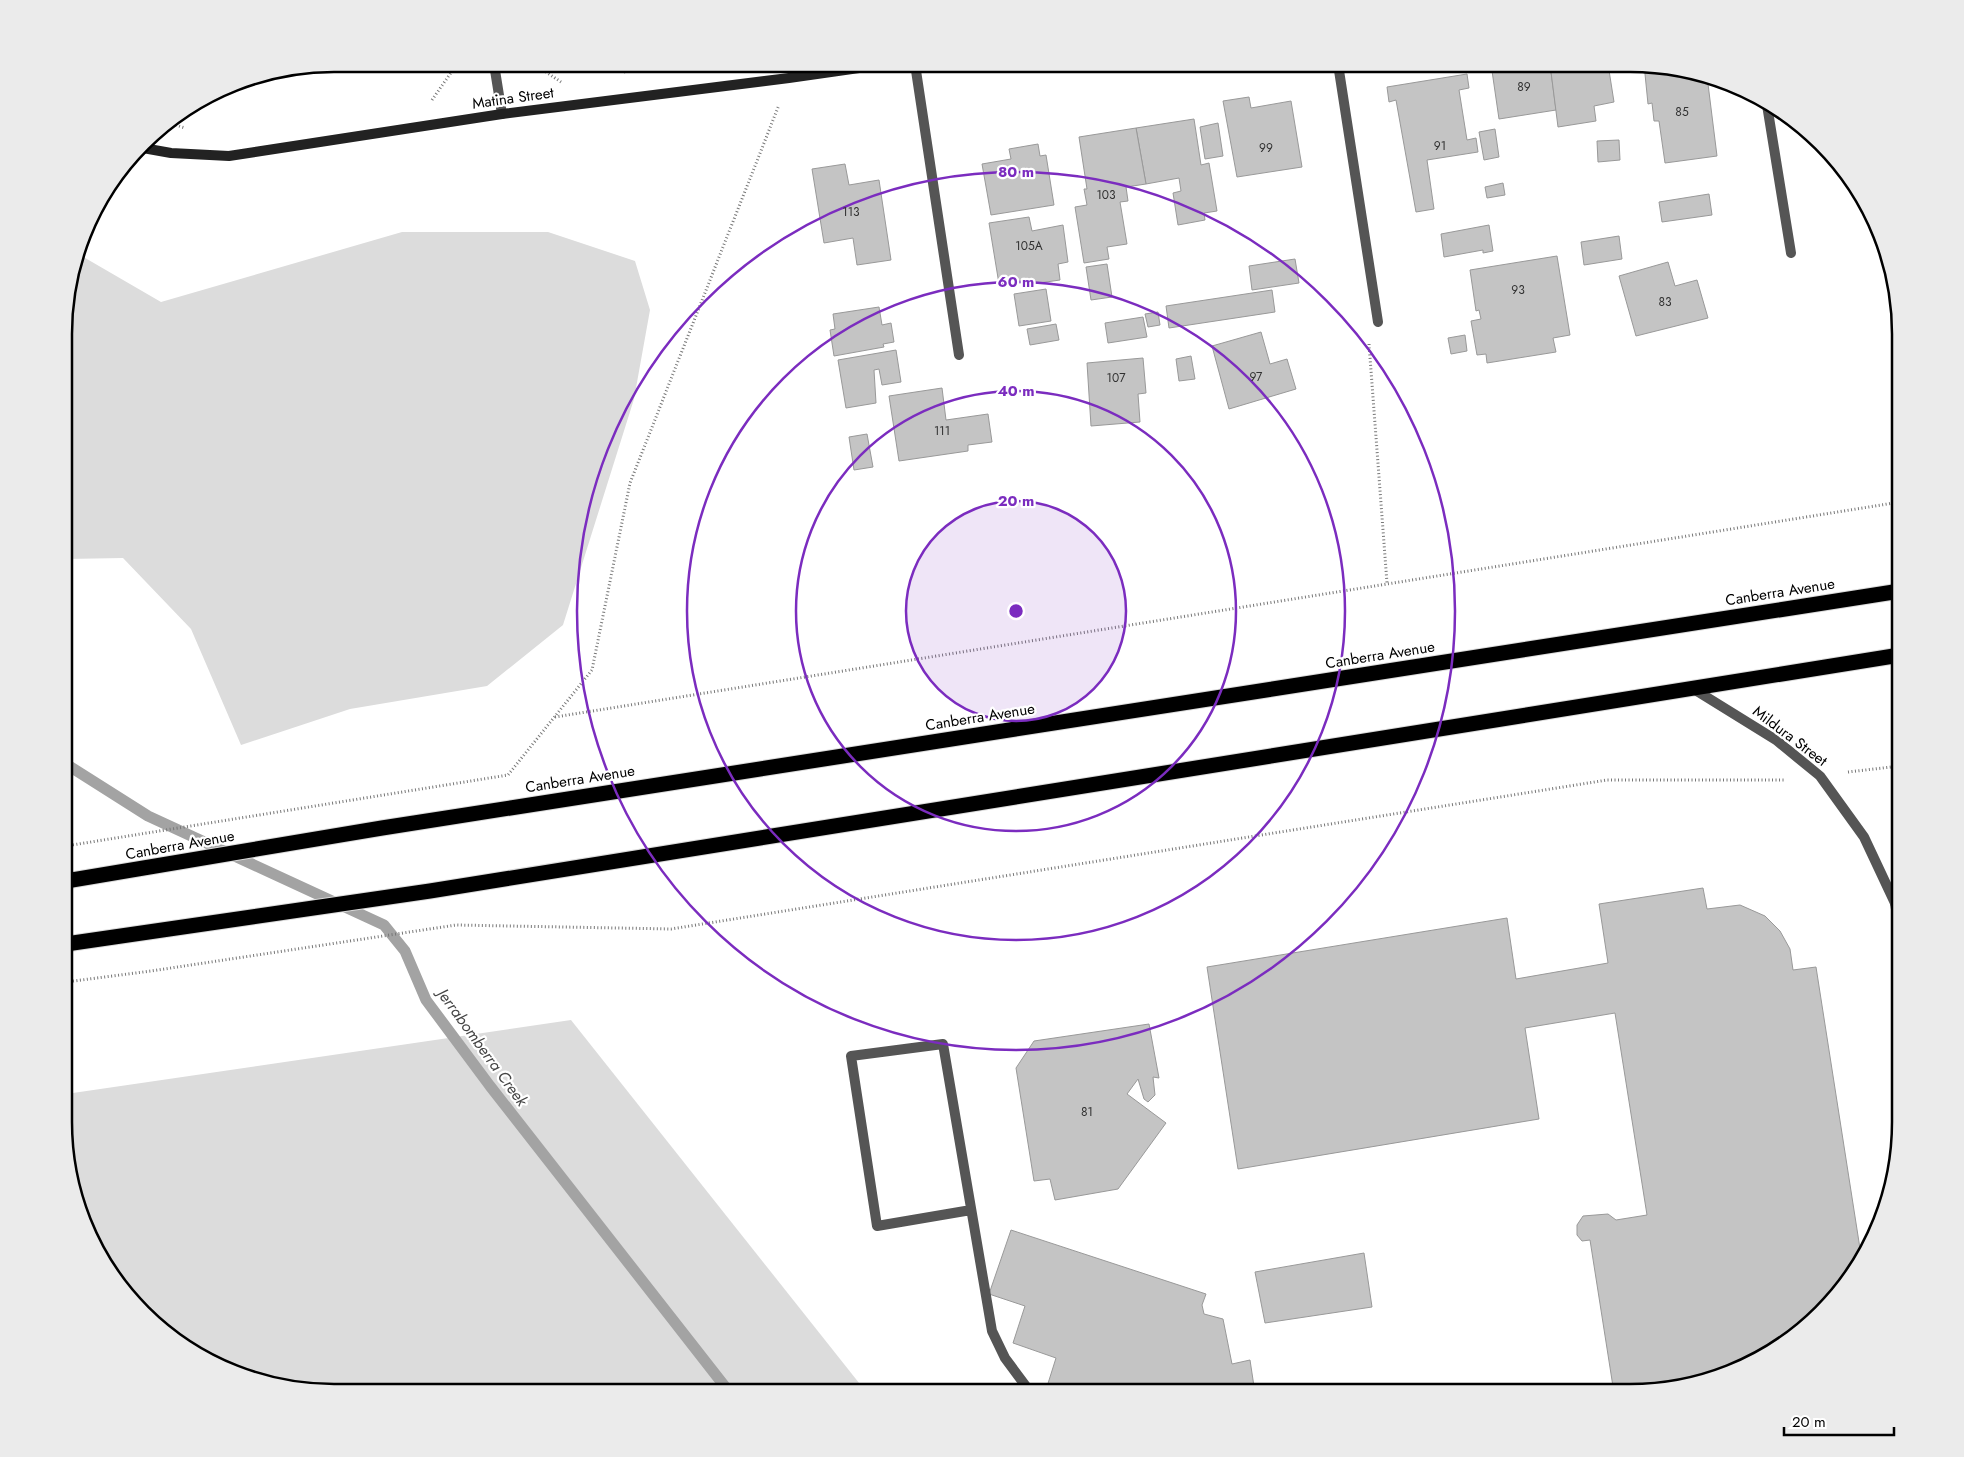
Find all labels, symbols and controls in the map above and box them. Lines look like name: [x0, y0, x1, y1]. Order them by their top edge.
house number: 89: [1517, 78, 1531, 96]
street label: Matina Street: [471, 81, 556, 115]
house number: 85: [1675, 103, 1689, 121]
house number: 91: [1434, 137, 1446, 155]
house number: 99: [1259, 139, 1273, 157]
text: 80 m: [998, 161, 1034, 183]
house number: 103: [1096, 186, 1116, 204]
house number: 113: [842, 203, 860, 221]
house number: 105A: [1015, 237, 1043, 255]
text: 60 m: [998, 271, 1034, 293]
house number: 93: [1511, 281, 1525, 299]
house number: 83: [1658, 293, 1672, 311]
house number: 97: [1250, 368, 1263, 386]
house number: 107: [1107, 369, 1126, 387]
text: 40 m: [997, 380, 1035, 402]
house number: 111: [934, 422, 950, 440]
text: 20 m: [998, 490, 1034, 512]
street label: Canberra Avenue: [1724, 572, 1836, 611]
centre of rings: [1007, 602, 1025, 620]
street label: Canberra Avenue: [1324, 635, 1436, 674]
street label: Canberra Avenue: [924, 697, 1036, 736]
street label: Mildura Street: [1748, 701, 1832, 772]
street label: Canberra Avenue: [524, 759, 636, 798]
street label: Canberra Avenue: [124, 825, 237, 865]
water label: Jerrabomberra Creek: [430, 981, 534, 1112]
house number: 81: [1081, 1103, 1093, 1121]
scale bar: [1784, 1404, 1894, 1436]
text: 20 m: [1792, 1411, 1826, 1433]

